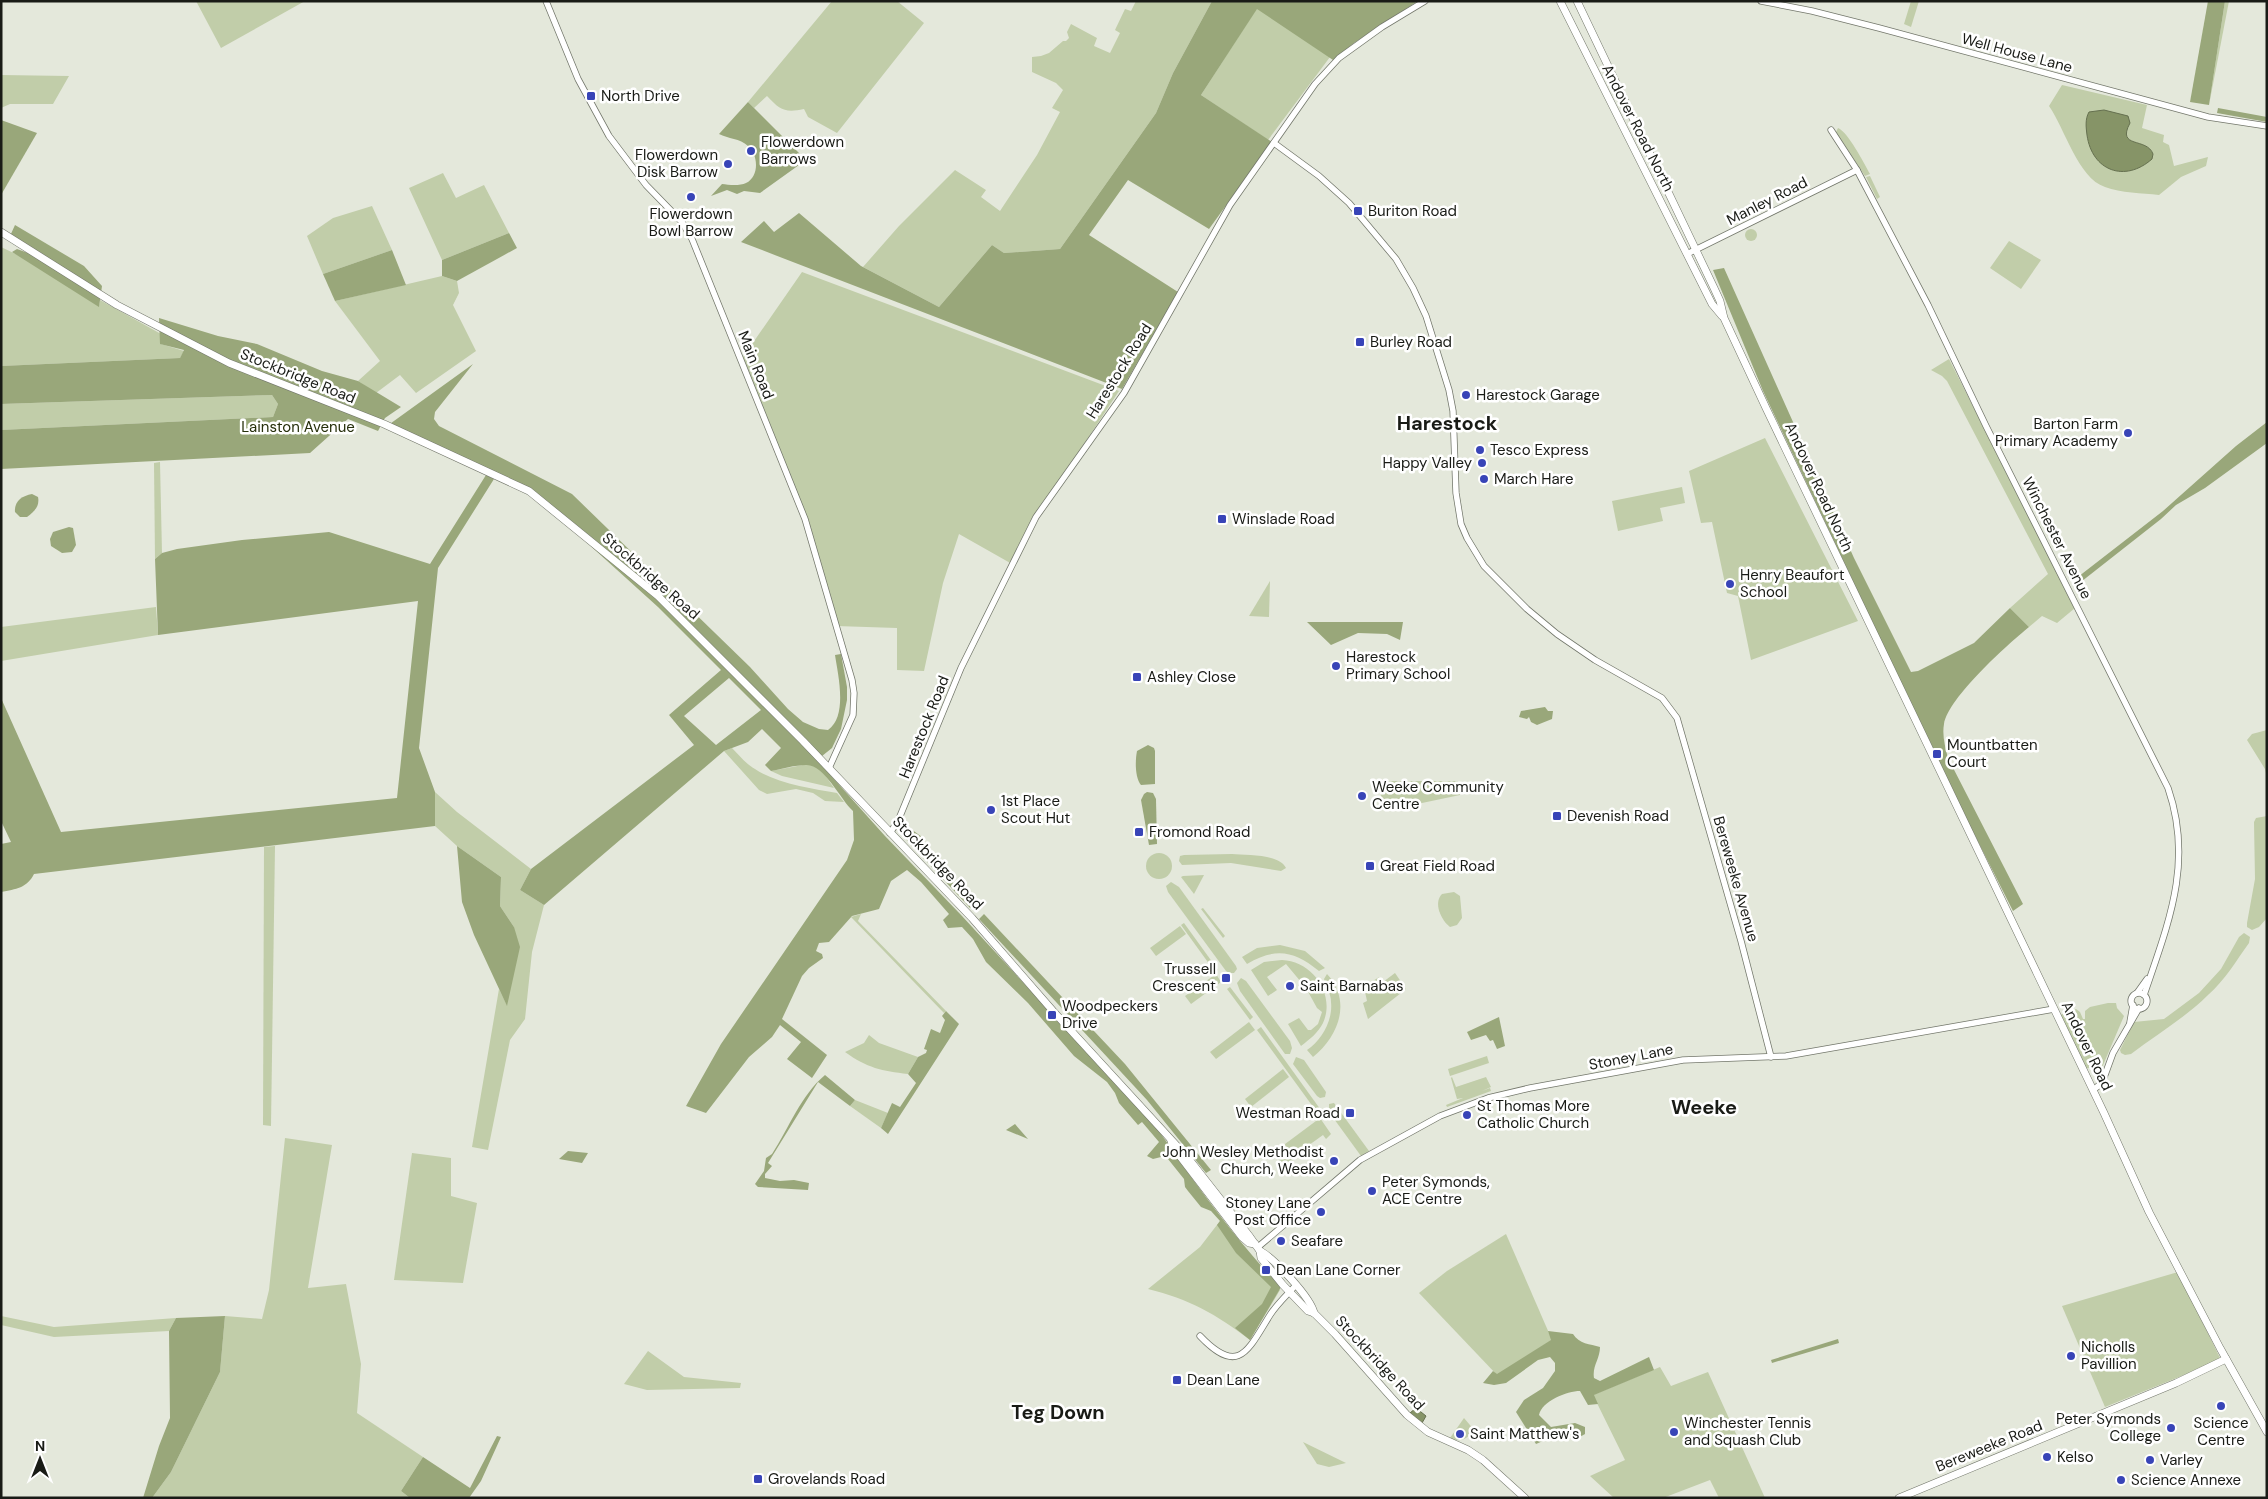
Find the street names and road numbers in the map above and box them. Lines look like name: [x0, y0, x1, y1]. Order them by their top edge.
street label: Well House Lane: [1959, 29, 2075, 77]
street label: Andover Road North: [1597, 61, 1679, 195]
street label: Manley Road: [1723, 172, 1811, 230]
street label: Harestock Road: [1082, 319, 1156, 423]
street label: Main Road: [733, 328, 779, 402]
street label: Stockbridge Road: [237, 344, 359, 408]
street label: Andover Road North: [1780, 419, 1858, 555]
street label: Winchester Avenue: [2018, 474, 2096, 602]
street label: Stockbridge Road: [598, 528, 704, 624]
street label: Harestock Road: [894, 673, 954, 781]
street label: Stockbridge Road: [888, 812, 988, 914]
street label: Bereweeke Avenue: [1709, 814, 1763, 944]
street label: Andover Road: [2057, 998, 2117, 1094]
street label: Stoney Lane: [1587, 1039, 1675, 1075]
street label: Stockbridge Road: [1331, 1311, 1429, 1415]
street label: Bereweeke Road: [1933, 1415, 2045, 1477]

